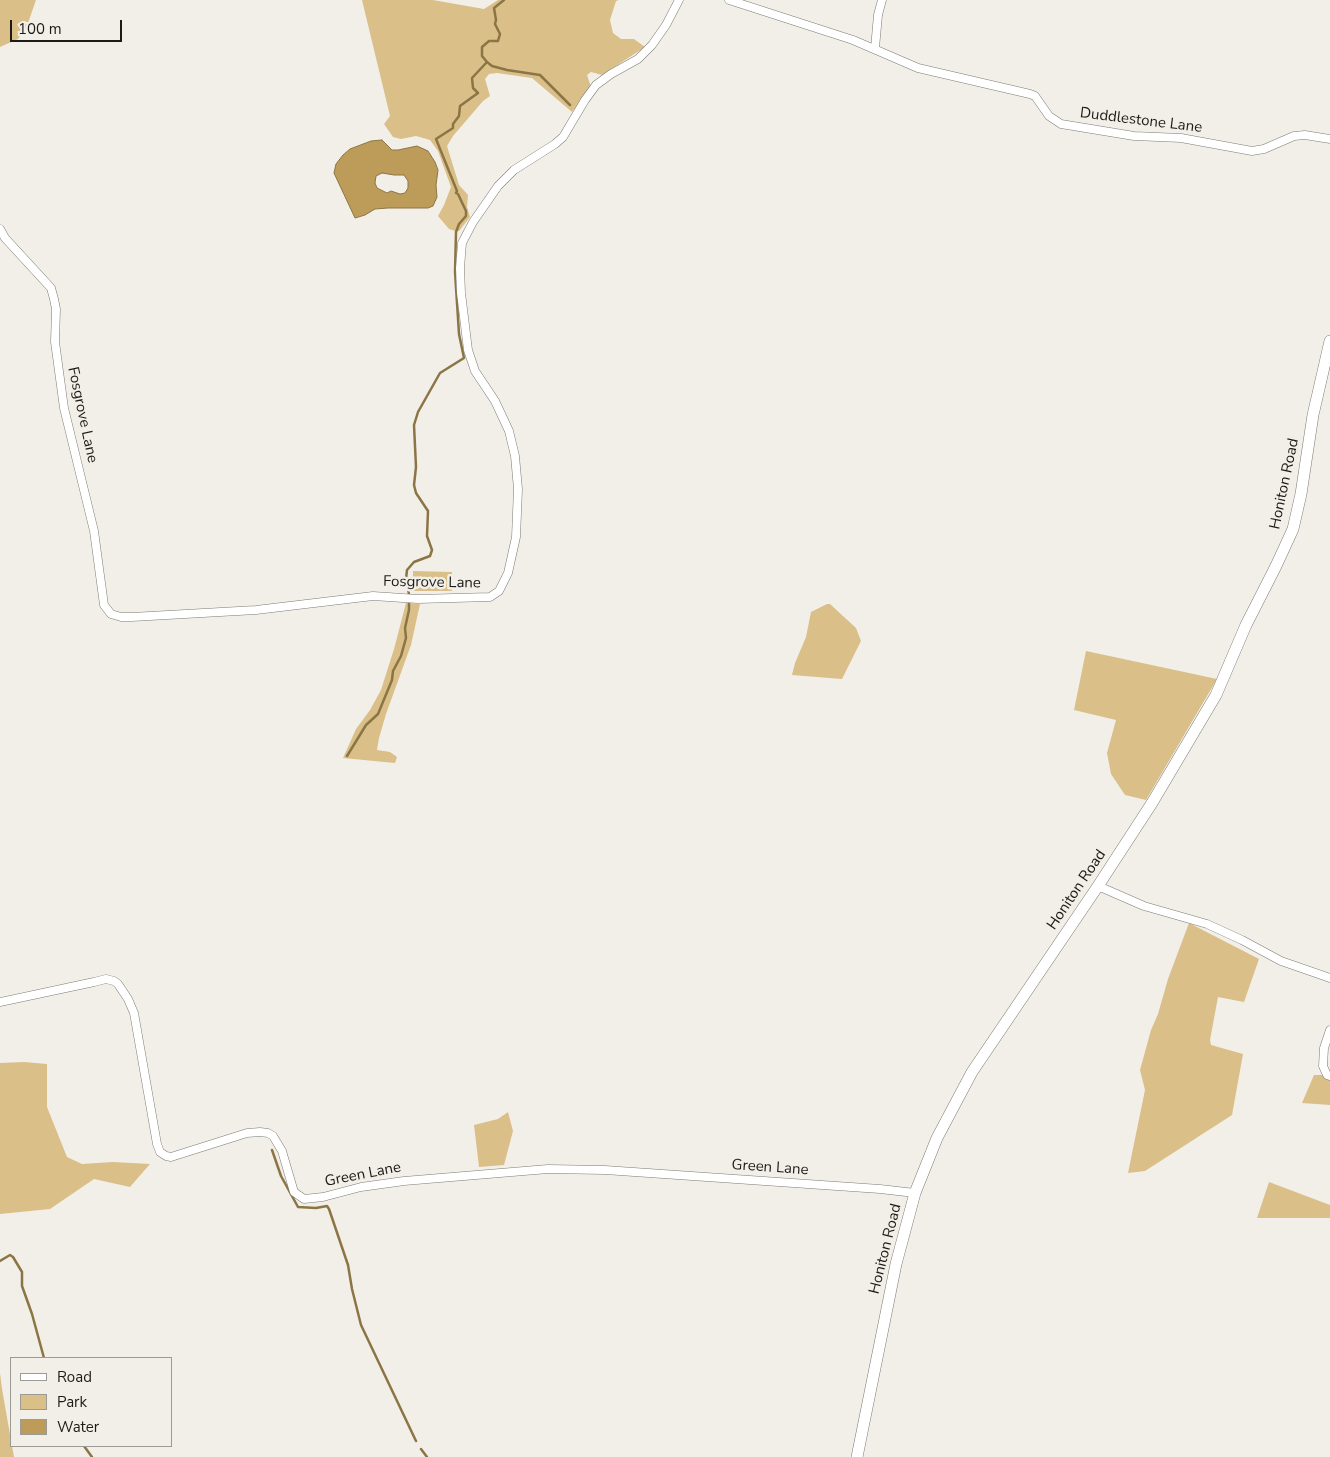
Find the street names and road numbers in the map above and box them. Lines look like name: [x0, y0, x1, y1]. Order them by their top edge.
street label: Duddlestone Lane: [1079, 105, 1203, 137]
street label: Fosgrove Lane: [63, 365, 101, 465]
street label: Honiton Road: [1267, 437, 1303, 531]
street label: Fosgrove Lane: [383, 573, 481, 593]
street label: Honiton Road: [1044, 847, 1110, 933]
street label: Green Lane: [731, 1156, 809, 1180]
street label: Green Lane: [323, 1159, 403, 1191]
street label: Honiton Road: [866, 1202, 906, 1296]

